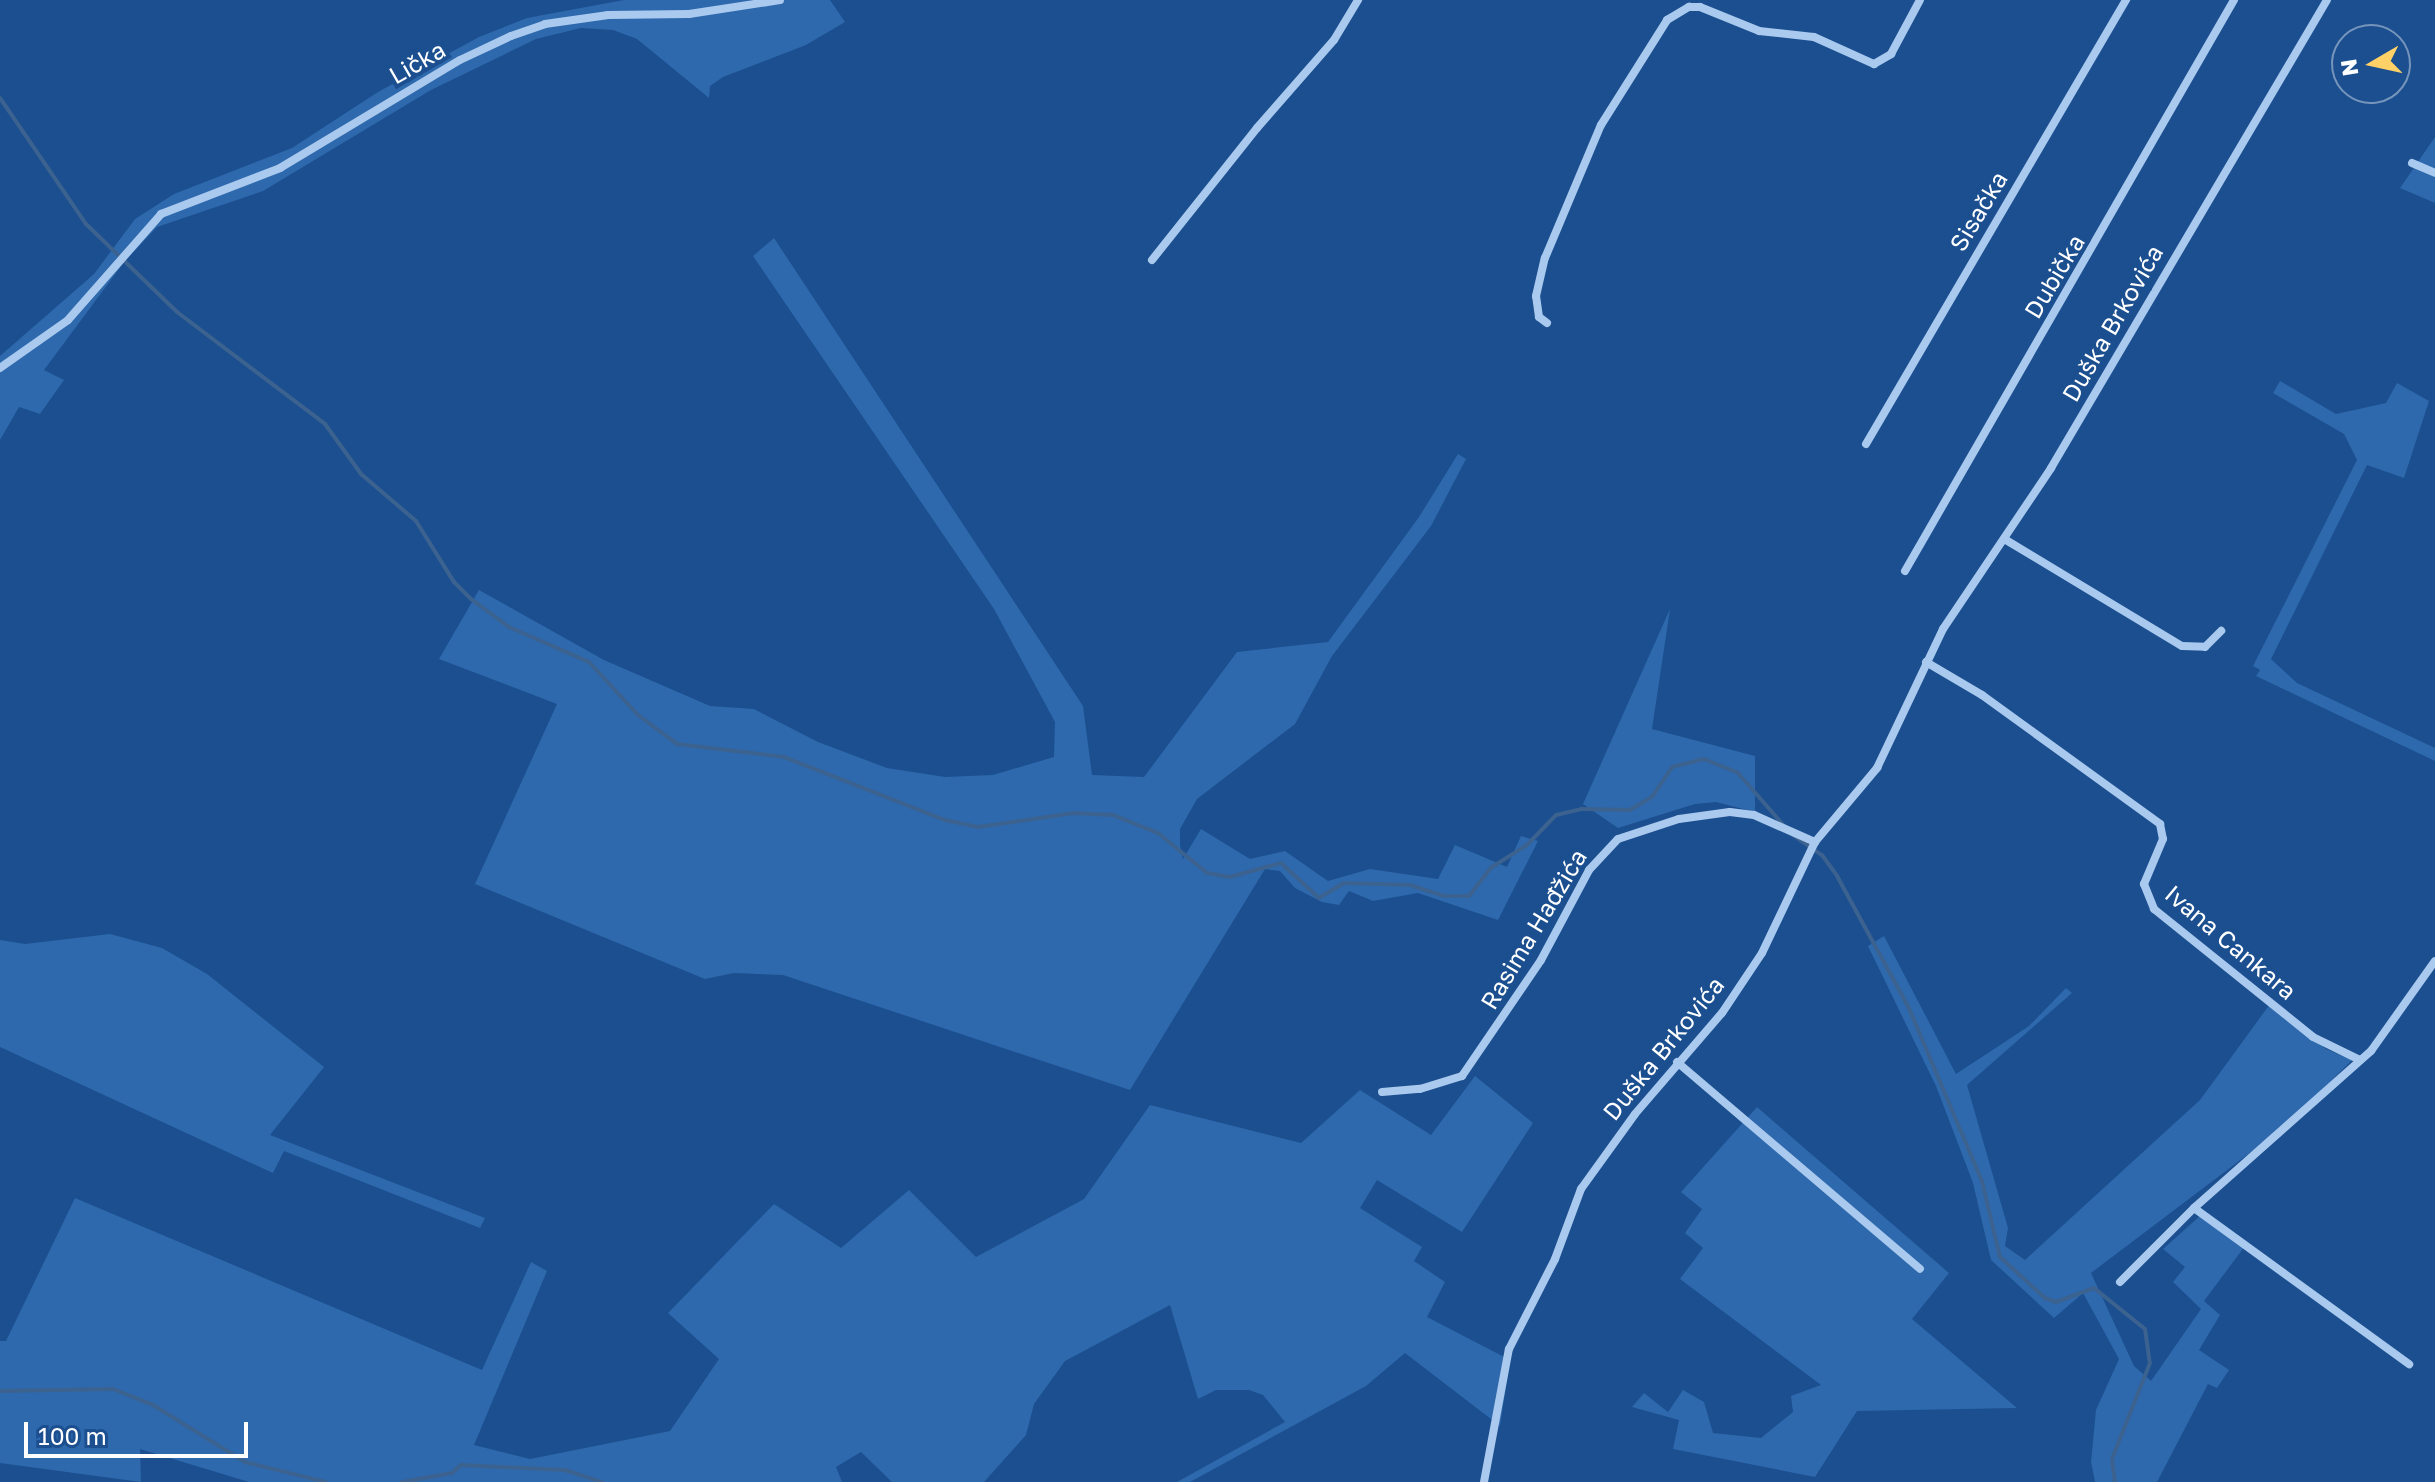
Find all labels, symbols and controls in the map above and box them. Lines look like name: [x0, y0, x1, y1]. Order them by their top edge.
north arrow: [2331, 24, 2411, 104]
street label: Lička: [384, 35, 450, 89]
text: N: [2334, 57, 2363, 78]
street label: Sisačka: [1943, 166, 2013, 256]
street label: Dubička: [2018, 229, 2090, 323]
street label: Duška Brkovića: [2056, 240, 2168, 406]
street label: Rasima Hađžića: [1474, 844, 1592, 1014]
street label: Ivana Cankara: [2160, 879, 2302, 1005]
street label: Duška Brkovića: [1596, 971, 1730, 1125]
scale bar: [28, 1406, 252, 1456]
text: 100 m: [38, 1421, 107, 1450]

